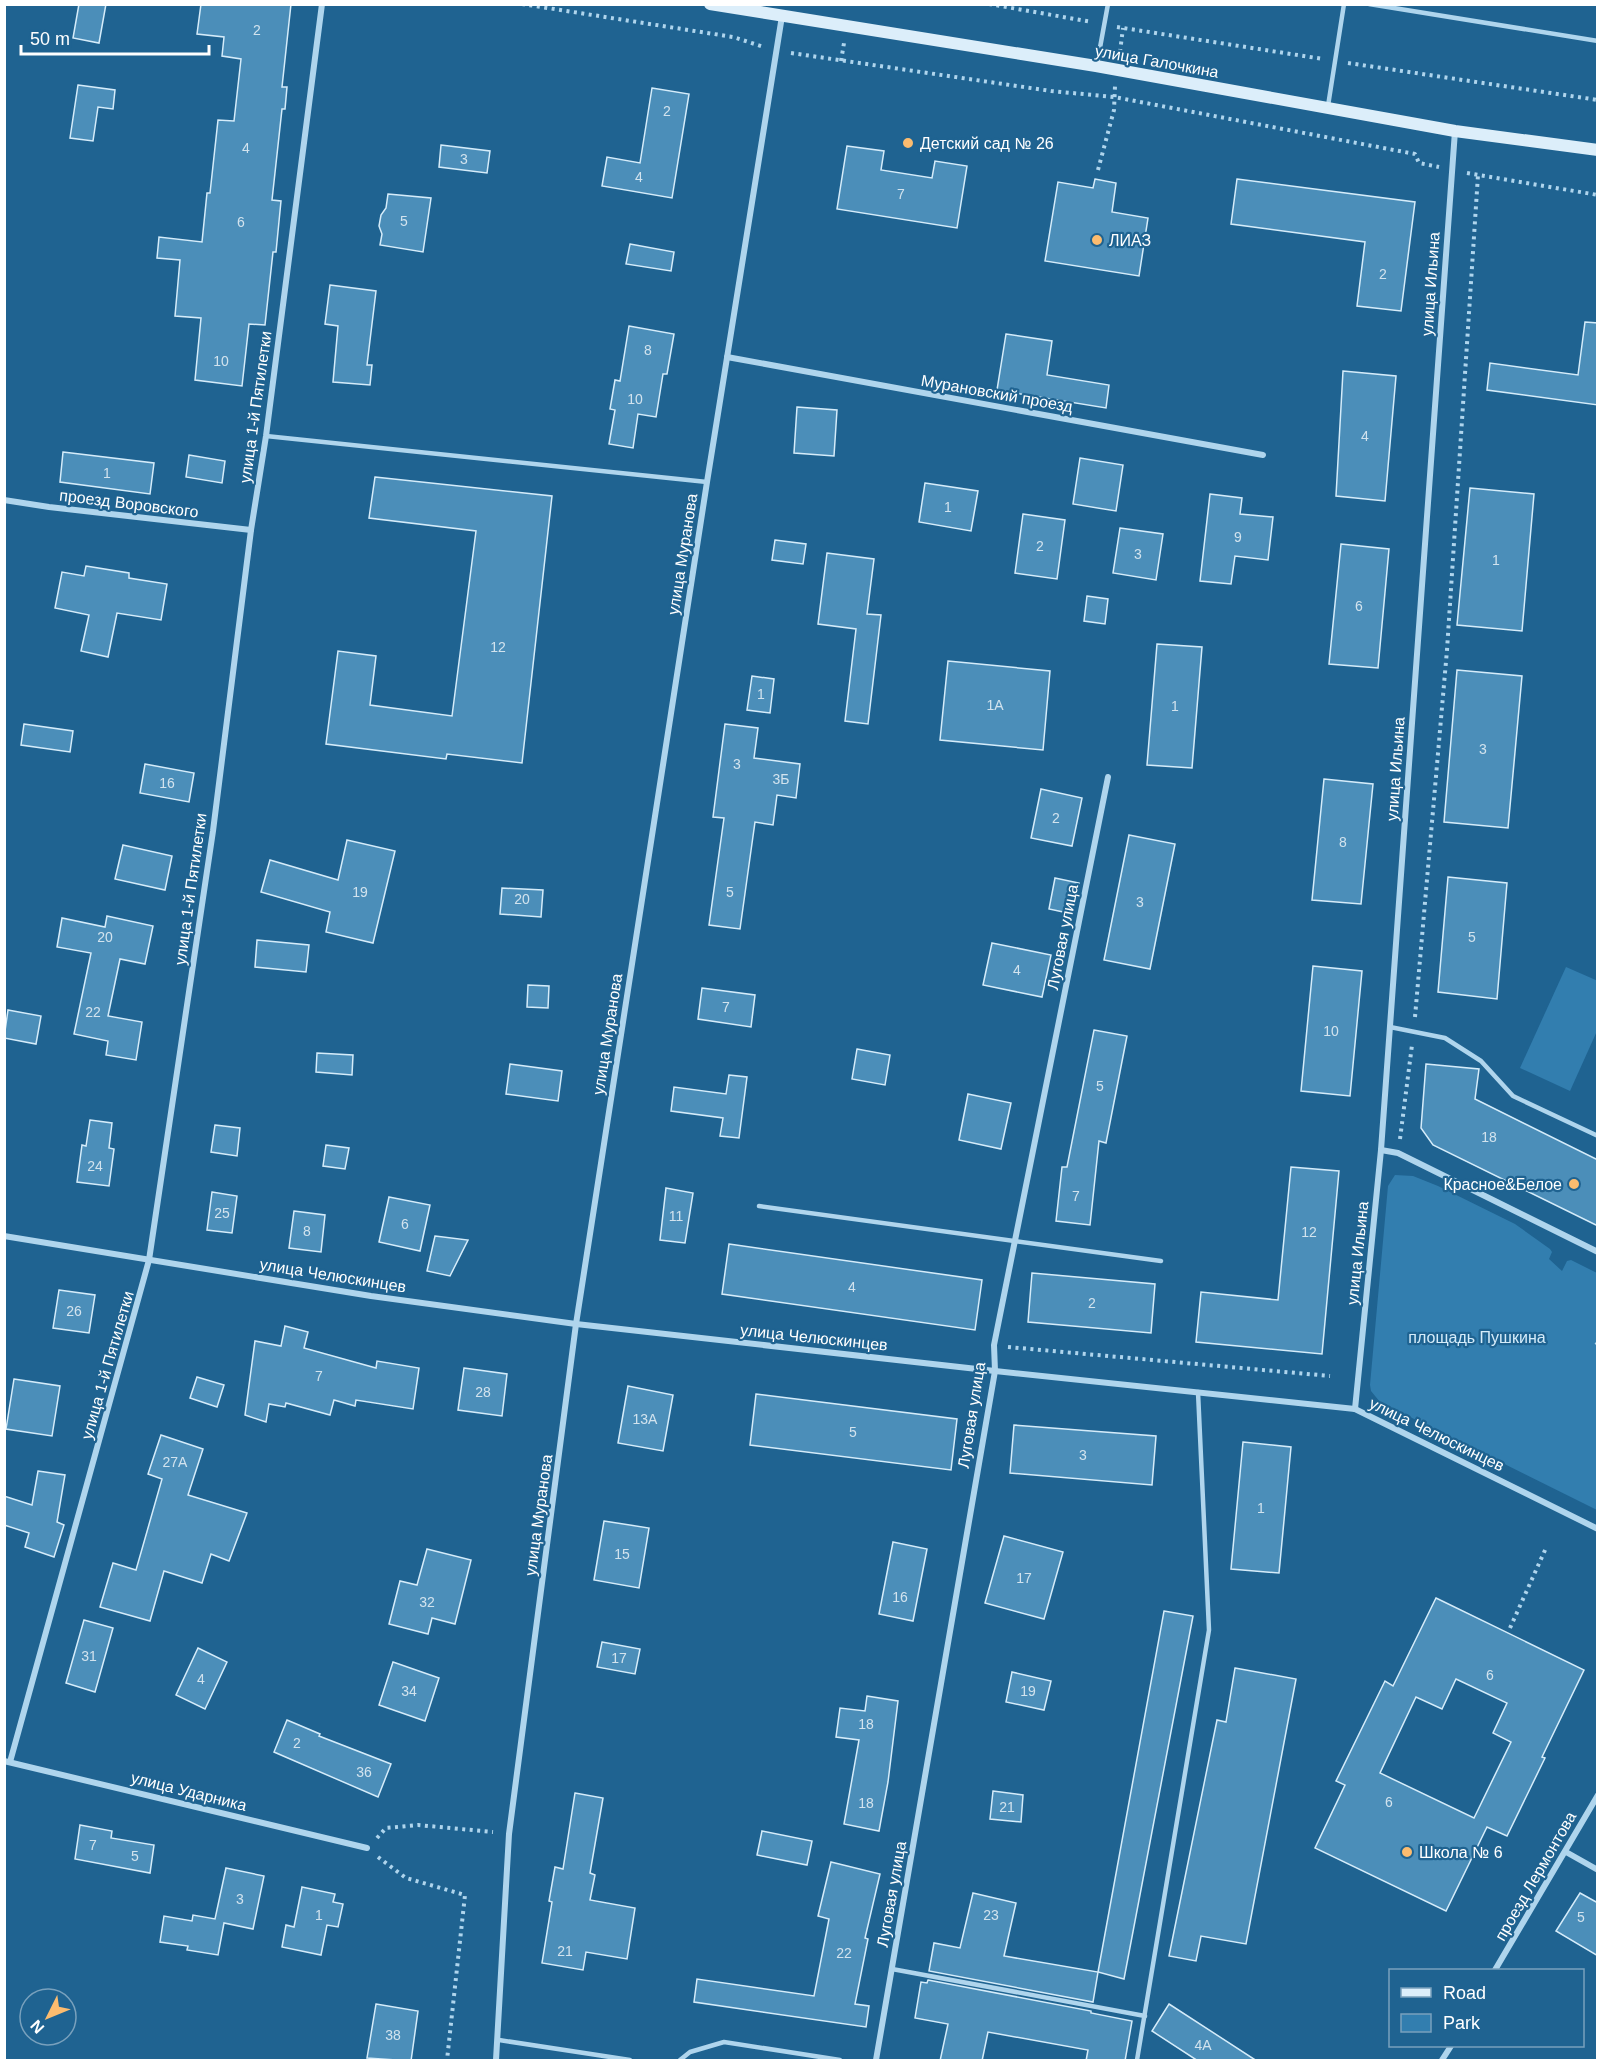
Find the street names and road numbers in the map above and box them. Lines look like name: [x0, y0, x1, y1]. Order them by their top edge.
street label: улица Галочкина: [1094, 42, 1220, 81]
street label: улица Ильина: [1418, 231, 1443, 337]
street label: улица 1-й Пятилетки: [236, 330, 275, 484]
street label: Мурановский проезд: [920, 372, 1075, 415]
street label: проезд Воровского: [58, 487, 200, 520]
street label: улица Муранова: [665, 492, 700, 616]
street label: улица Ильина: [1383, 716, 1408, 822]
street label: улица 1-й Пятилетки: [171, 812, 210, 966]
street label: Луговая улица: [1044, 883, 1081, 991]
street label: улица Муранова: [590, 972, 625, 1096]
street label: улица Ильина: [1344, 1200, 1371, 1306]
street label: улица Челюскинцев: [259, 1256, 407, 1295]
street label: улица 1-й Пятилетки: [78, 1289, 137, 1441]
street label: улица Челюскинцев: [739, 1321, 888, 1354]
street label: Луговая улица: [955, 1361, 988, 1469]
street label: улица Челюскинцев: [1367, 1394, 1507, 1475]
street label: улица Муранова: [522, 1453, 555, 1577]
street label: улица Ударника: [129, 1769, 249, 1814]
street label: проезд Лермонтова: [1492, 1809, 1579, 1944]
street label: Луговая улица: [874, 1840, 909, 1948]

